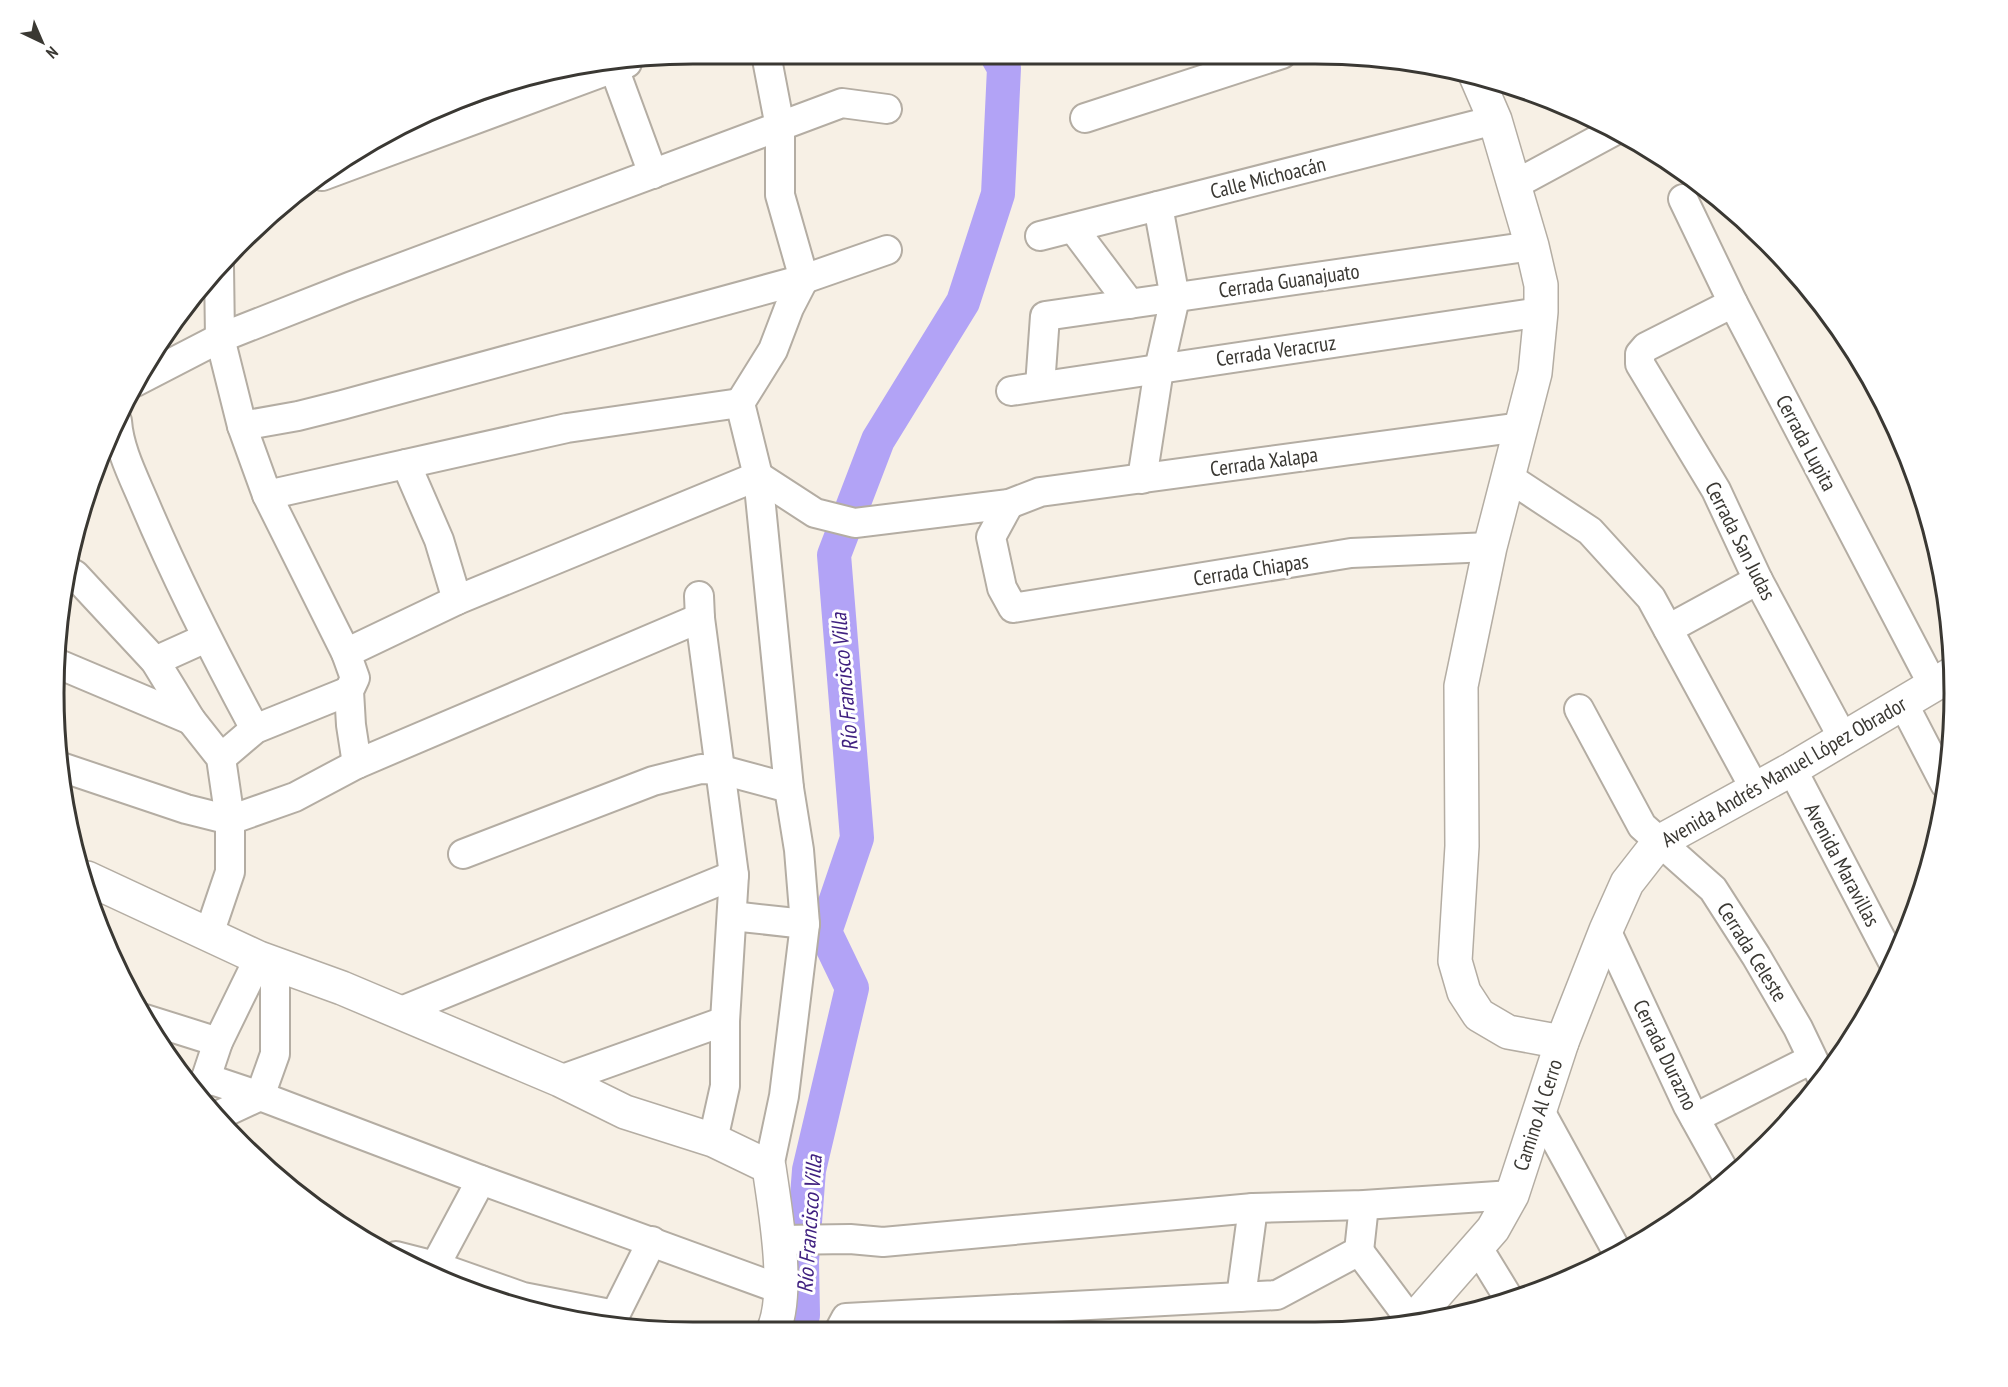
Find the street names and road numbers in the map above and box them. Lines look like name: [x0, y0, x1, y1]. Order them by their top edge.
street label: Calle Michoacán: [1207, 150, 1328, 205]
street label: Cerrada Guanajuato: [1217, 257, 1361, 304]
street label: Cerrada Veracruz: [1214, 329, 1337, 372]
street label: Cerrada Lupita: [1770, 390, 1843, 495]
street label: Cerrada Xalapa: [1208, 441, 1319, 482]
street label: Cerrada San Judas: [1699, 477, 1782, 605]
street label: Cerrada Chiapas: [1192, 547, 1310, 592]
street label: Avenida Andrés Manuel López Obrador: [1656, 690, 1911, 853]
street label: Avenida Maravillas: [1799, 798, 1886, 931]
street label: Cerrada Celeste: [1711, 897, 1794, 1006]
street label: Cerrada Durazno: [1627, 995, 1704, 1114]
street label: Camino Al Cerro: [1507, 1056, 1568, 1174]

